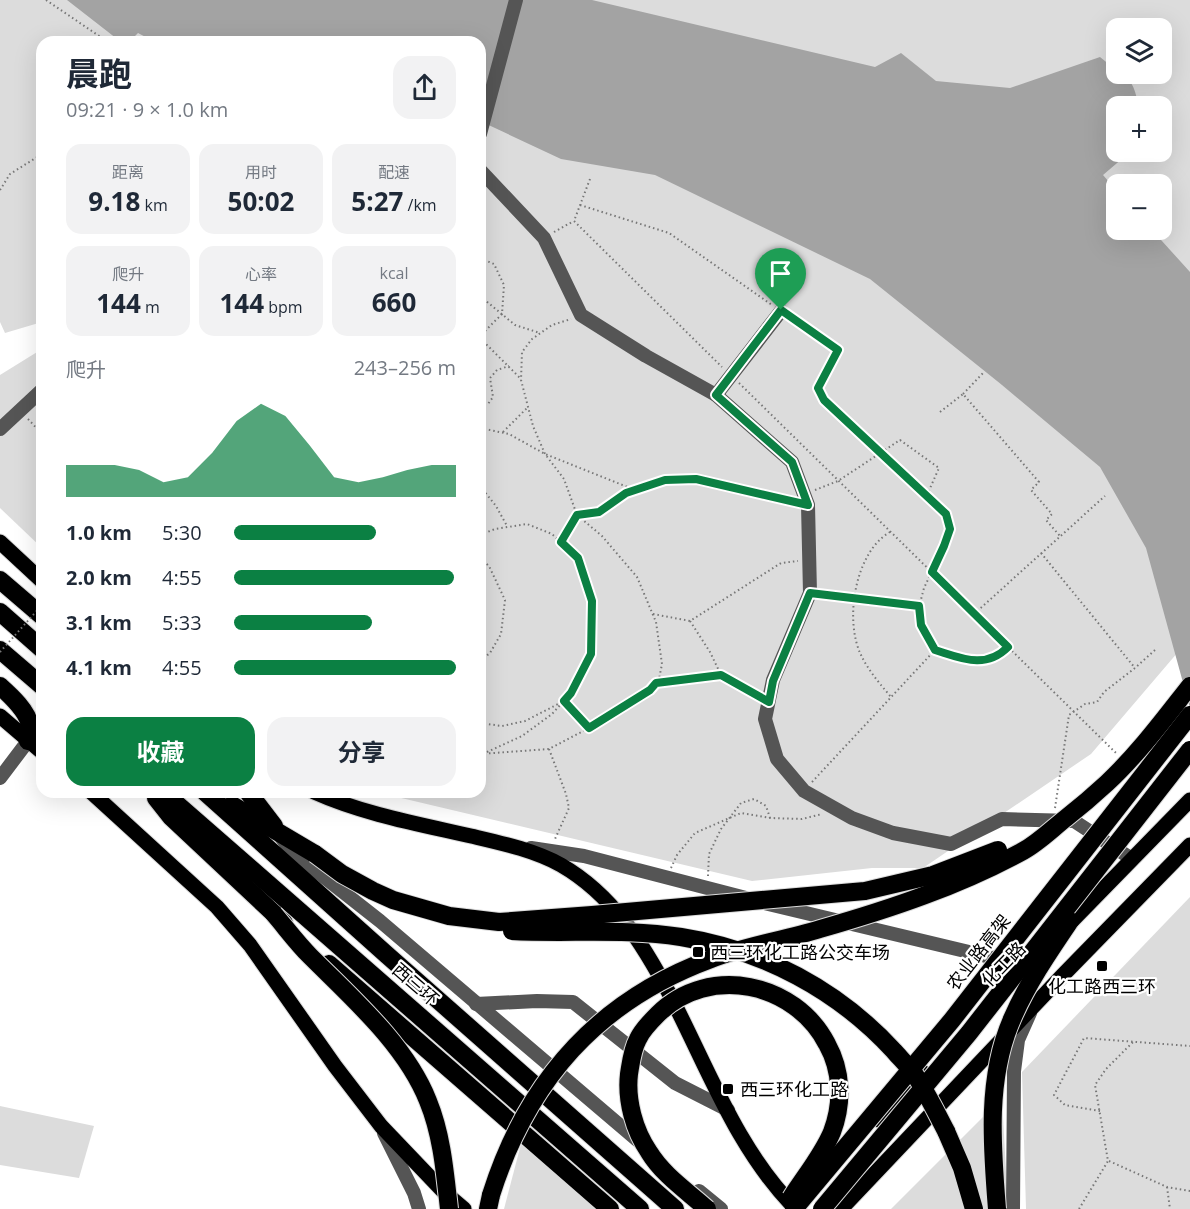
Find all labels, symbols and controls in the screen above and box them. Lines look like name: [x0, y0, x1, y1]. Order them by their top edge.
map controls: [1106, 18, 1172, 240]
button: layers: [1106, 18, 1172, 84]
text: 晨跑: [66, 51, 132, 96]
button: share: [393, 56, 456, 119]
text: 09:21 · 9 × 1.0 km: [66, 96, 228, 123]
button: +: [1106, 96, 1172, 162]
text: 距离: [112, 161, 144, 183]
text: 用时: [245, 161, 277, 183]
text: 配速: [378, 161, 410, 183]
button: −: [1106, 174, 1172, 240]
text: 9.18: [88, 183, 140, 219]
text: 50:02: [228, 183, 294, 219]
text: 5:27: [351, 183, 403, 219]
text: km: [140, 194, 168, 216]
text: /km: [403, 194, 437, 216]
pin: [755, 248, 806, 310]
icon: arrive: [764, 257, 797, 290]
text: kcal: [380, 262, 409, 284]
text: 爬升: [112, 263, 144, 285]
text: 心率: [245, 263, 277, 285]
text: 660: [372, 284, 416, 320]
text: 144: [96, 285, 141, 321]
text: 144: [219, 285, 264, 321]
text: m: [141, 296, 160, 318]
text: bpm: [264, 296, 303, 318]
text: 243–256 m: [354, 354, 456, 381]
text: 爬升: [66, 356, 106, 383]
text: 1.0 km: [66, 519, 132, 546]
text: 5:30: [162, 519, 202, 546]
text: 2.0 km: [66, 564, 132, 591]
text: 4:55: [162, 564, 202, 591]
text: 3.1 km: [66, 609, 132, 636]
text: 5:33: [162, 609, 202, 636]
text: 4.1 km: [66, 654, 132, 681]
text: 4:55: [162, 654, 202, 681]
button: 收藏: [66, 717, 255, 786]
button: 分享: [267, 717, 456, 786]
street label: 农业路高架: [941, 909, 1015, 995]
street label: 化工路: [976, 936, 1030, 992]
place label: 西三环化工路公交车场: [710, 940, 890, 964]
marker: 西三环化工路公交车场: [691, 945, 705, 959]
street label: 西三环: [388, 957, 444, 1011]
marker: 化工路西三环: [1095, 959, 1109, 973]
place label: 化工路西三环: [1048, 974, 1156, 998]
place label: 西三环化工路: [740, 1077, 848, 1101]
marker: 西三环化工路: [721, 1082, 735, 1096]

